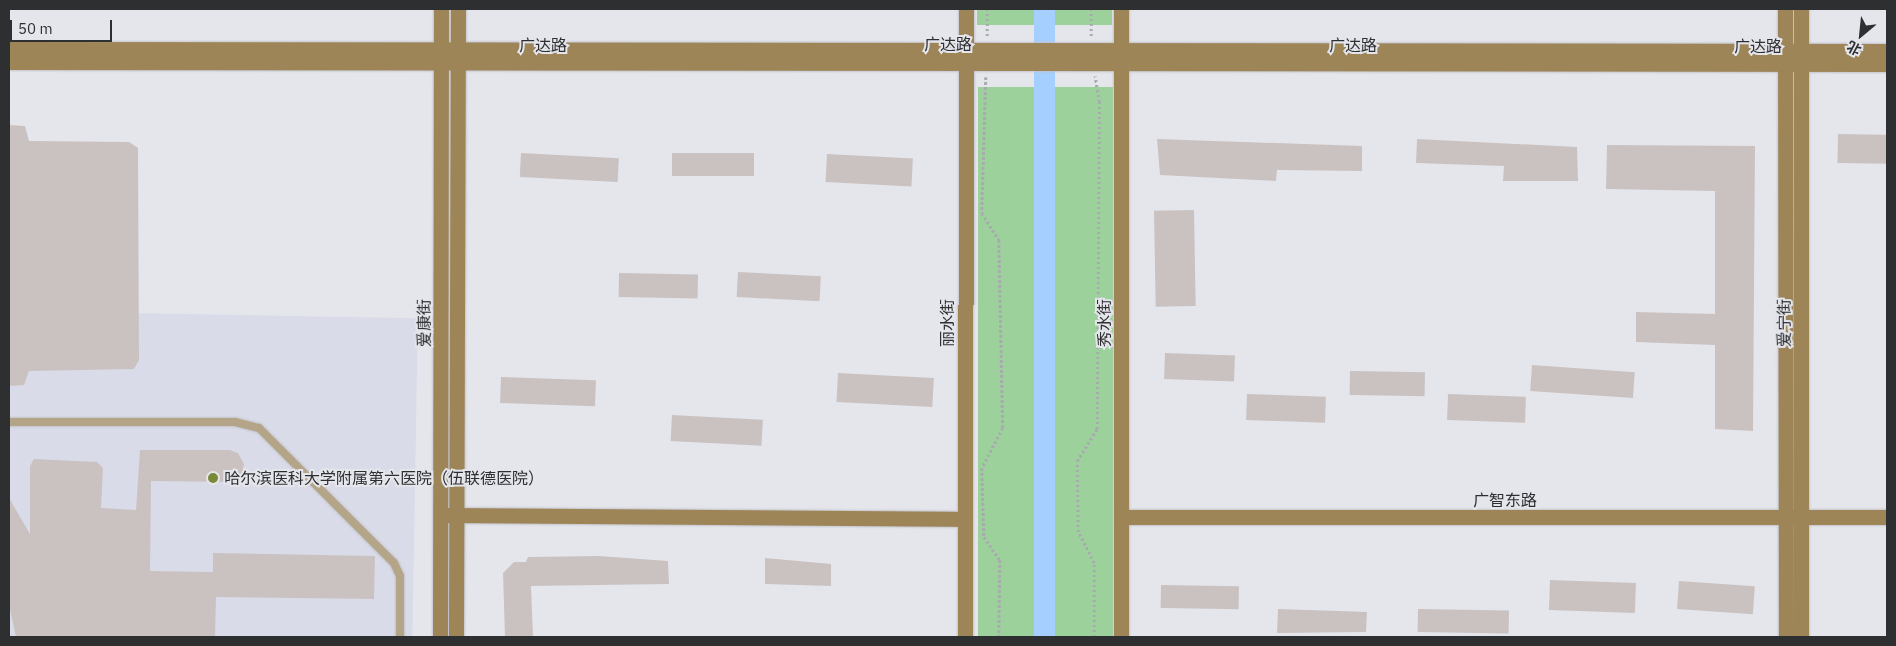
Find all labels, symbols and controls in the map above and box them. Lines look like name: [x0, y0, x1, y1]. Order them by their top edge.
scale bar: [12, 10, 115, 42]
north arrow: [1836, 10, 1886, 60]
text: 50 m: [18, 19, 53, 38]
street label: 广达路: [924, 34, 972, 54]
street label: 广达路: [519, 35, 567, 55]
street label: 广达路: [1329, 35, 1377, 55]
street label: 广达路: [1734, 36, 1782, 56]
text: 北: [1844, 37, 1864, 59]
street label: 爱康街: [414, 299, 434, 347]
street label: 丽水街: [937, 299, 957, 347]
street label: 秀水街: [1094, 299, 1114, 347]
street label: 爱宁街: [1774, 299, 1794, 347]
place label: 哈尔滨医科大学附属第六医院（伍联德医院）: [224, 468, 544, 488]
marker: 哈尔滨医科大学附属第六医院（伍联德医院）: [206, 471, 220, 485]
street label: 广智东路: [1473, 490, 1537, 510]

